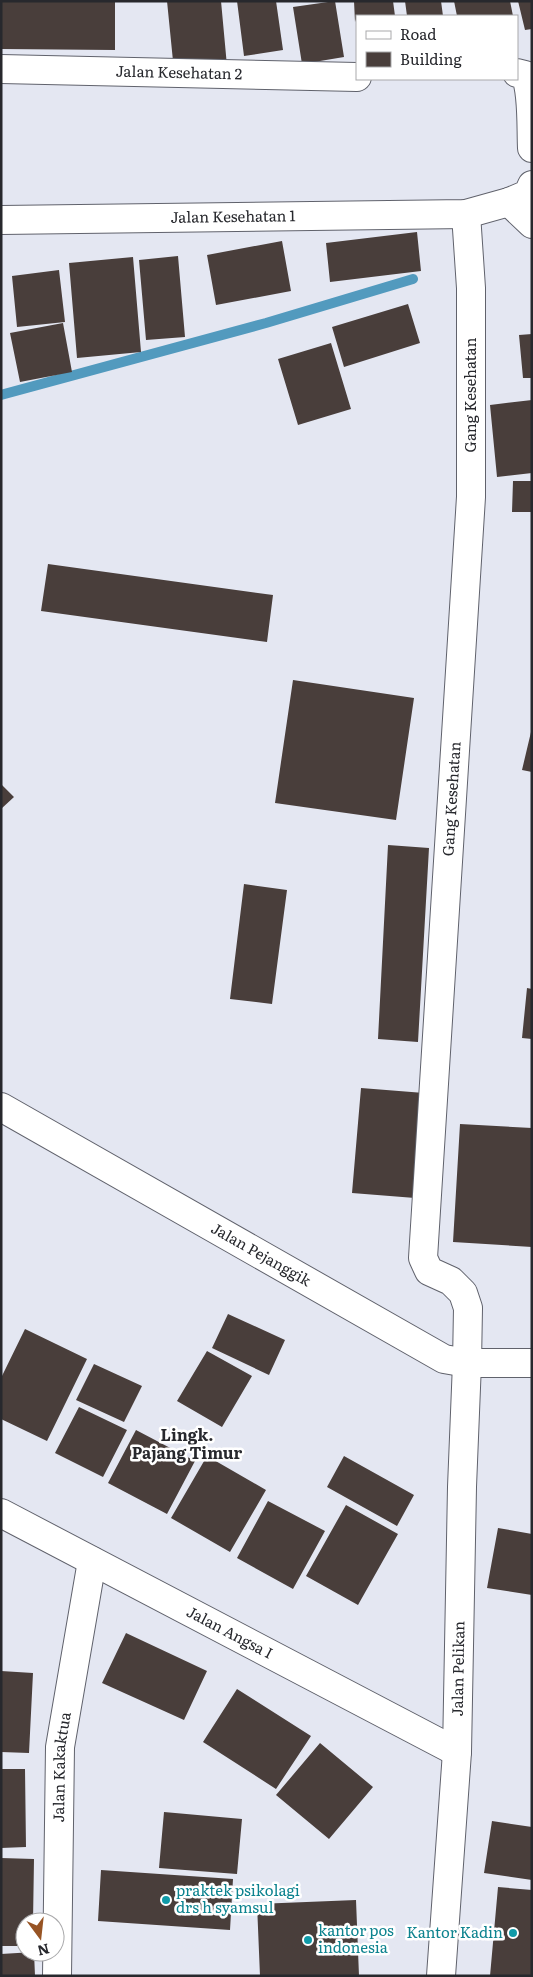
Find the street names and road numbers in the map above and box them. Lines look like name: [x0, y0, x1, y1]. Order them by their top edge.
street label: Jalan Kesehatan 2: [115, 59, 243, 84]
street label: Jalan Kesehatan 1: [170, 203, 296, 228]
street label: Gang Kesehatan: [458, 338, 481, 452]
street label: Gang Kesehatan: [435, 741, 466, 857]
street label: Jalan Pejanggik: [207, 1216, 317, 1292]
street label: Jalan Angsa I: [183, 1599, 277, 1664]
street label: Jalan Pelikan: [445, 1621, 469, 1716]
street label: Jalan Kakaktua: [46, 1709, 76, 1823]

